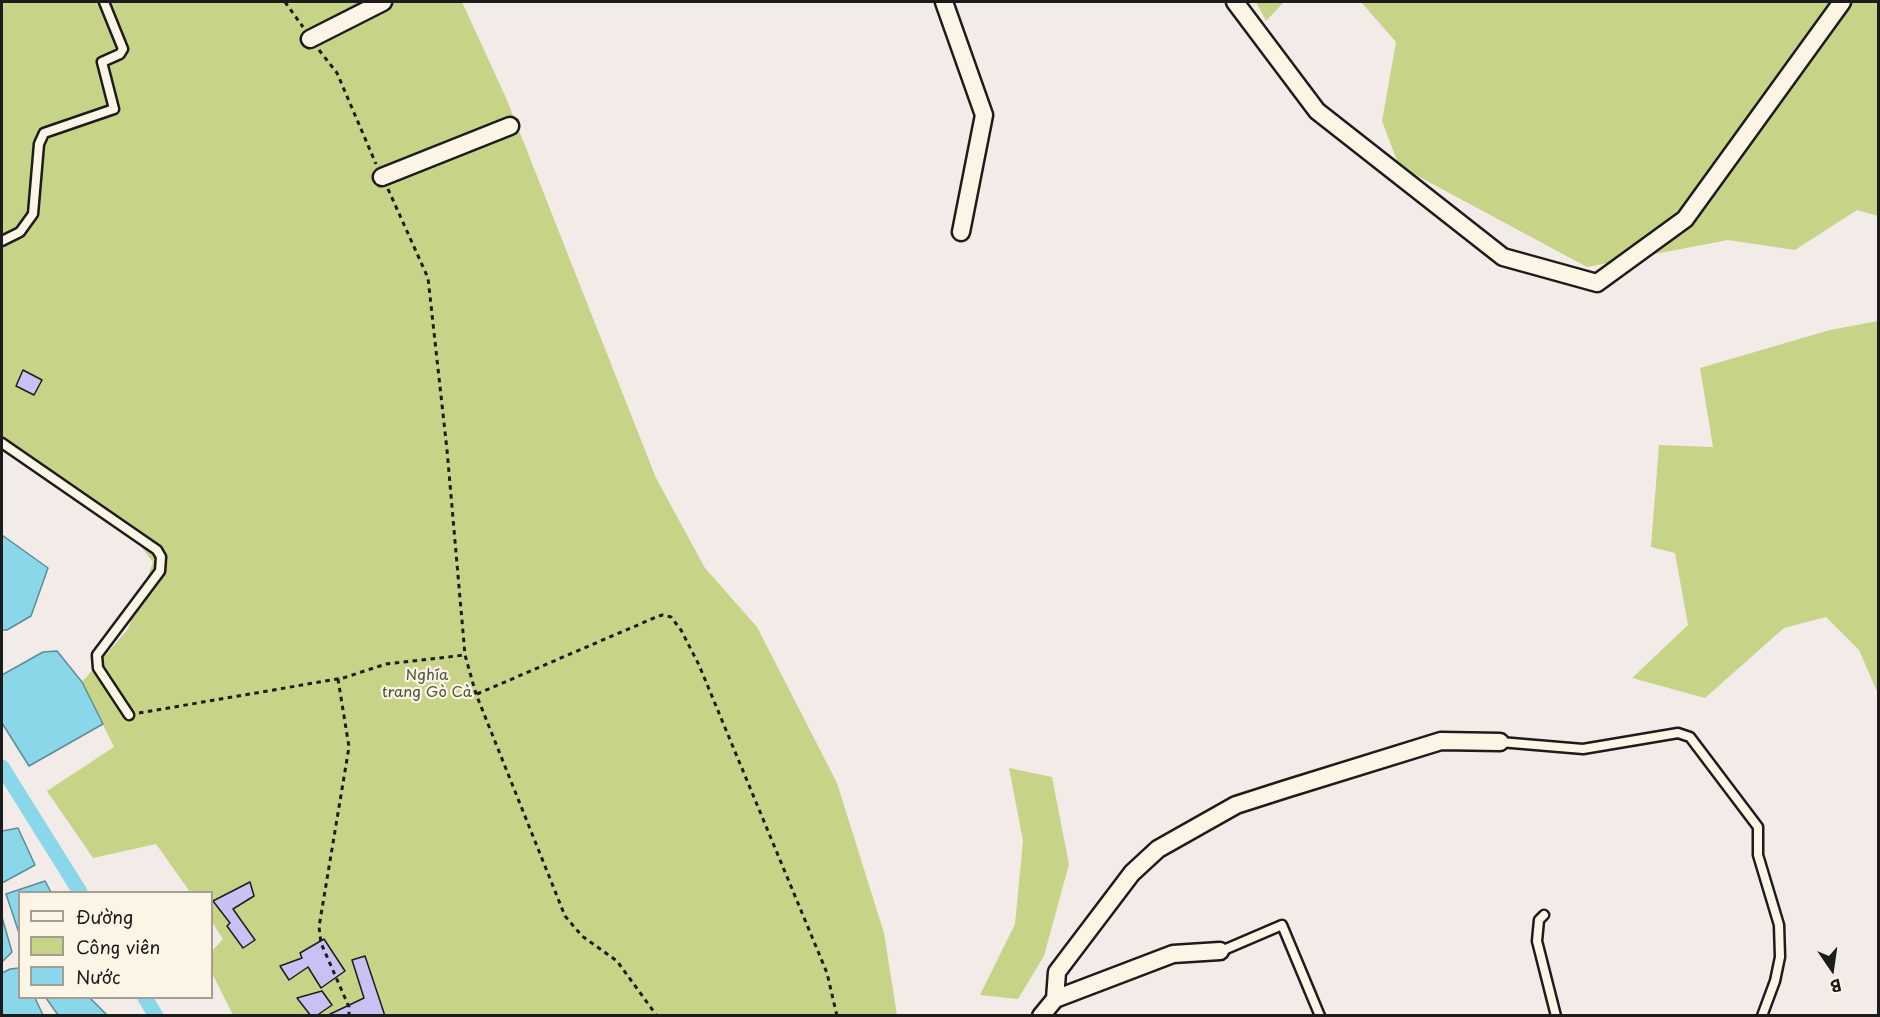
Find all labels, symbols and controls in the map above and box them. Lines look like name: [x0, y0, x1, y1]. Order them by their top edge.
park label: Nghĩa trang Gò Cà: [382, 667, 472, 702]
legend: [18, 891, 213, 999]
text: Đường: [76, 903, 133, 930]
text: Công viên: [76, 933, 160, 960]
north arrow: [1802, 939, 1862, 999]
text: Nước: [76, 963, 120, 990]
text: B: [1828, 974, 1844, 999]

